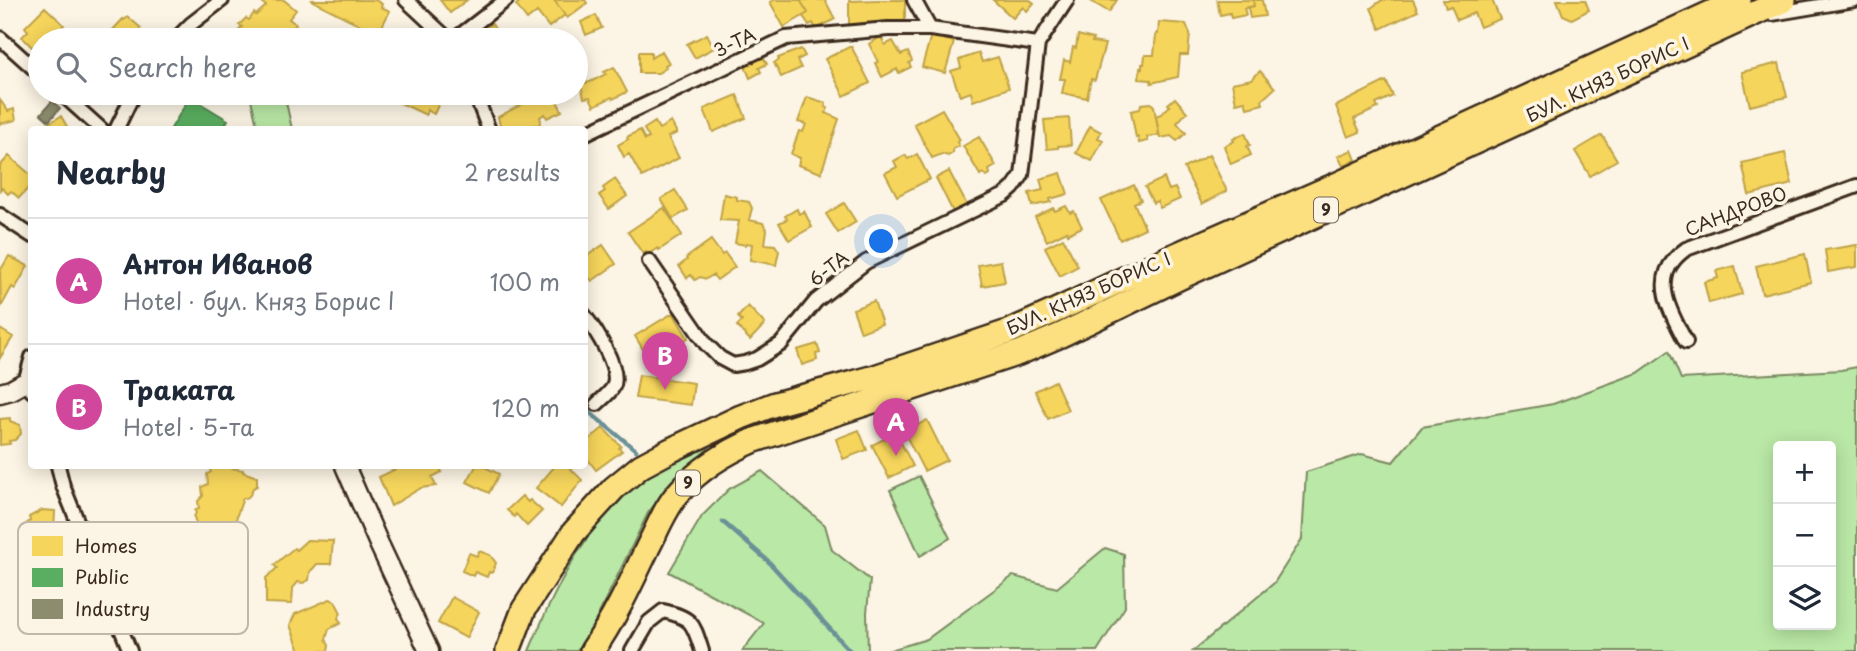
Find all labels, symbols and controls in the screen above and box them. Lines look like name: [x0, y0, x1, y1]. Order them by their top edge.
street label: 3-ТА: [709, 20, 760, 63]
search box: [28, 28, 588, 105]
street label: БУЛ. КНЯЗ БОРИС I: [1521, 29, 1693, 128]
text: Search here: [108, 47, 257, 86]
icon: search: [52, 48, 90, 86]
text: Nearby: [56, 149, 166, 194]
text: 2 results: [464, 154, 560, 189]
street label: САНДРОВО: [1681, 179, 1790, 242]
road number: 9: [1314, 198, 1338, 222]
your location: [864, 224, 898, 258]
street label: 6-ТА: [802, 243, 854, 292]
text: Антон Иванов: [123, 244, 313, 283]
street label: БУЛ. КНЯЗ БОРИС I: [1002, 244, 1175, 341]
text: A: [70, 264, 88, 299]
text: 100 m: [490, 264, 560, 299]
text: Hotel · бул. Княз Борис I: [123, 283, 395, 318]
pin: B: [642, 332, 688, 390]
text: Траката: [123, 370, 235, 409]
text: B: [71, 390, 87, 425]
text: 120 m: [492, 390, 560, 425]
pin: A: [873, 398, 919, 456]
text: Hotel · 5-та: [123, 409, 254, 444]
map controls: [1773, 441, 1836, 630]
button: +: [1773, 441, 1836, 504]
road number: 9: [676, 470, 700, 496]
button: −: [1773, 504, 1836, 567]
legend: [18, 522, 248, 634]
text: Homes: [75, 531, 137, 559]
text: Public: [75, 562, 129, 590]
button: layers: [1773, 567, 1836, 630]
text: Industry: [75, 594, 150, 622]

